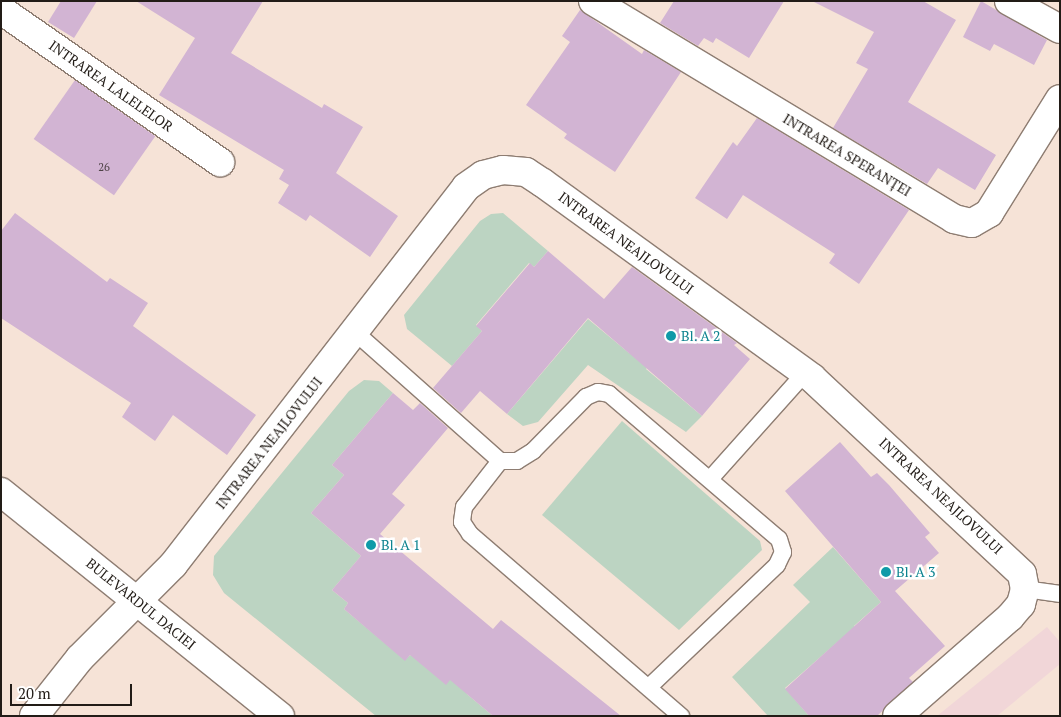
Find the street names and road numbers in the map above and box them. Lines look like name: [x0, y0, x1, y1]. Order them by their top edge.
street label: INTRAREA LALELELOR: [46, 37, 176, 135]
street label: INTRAREA SPERANȚEI: [780, 110, 914, 200]
street label: INTRAREA NEAJLOVULUI: [555, 188, 697, 298]
street label: INTRAREA NEAJLOVULUI: [212, 374, 326, 512]
street label: INTRAREA NEAJLOVULUI: [876, 434, 1006, 558]
street label: BULEVARDUL DACIEI: [83, 555, 199, 653]

